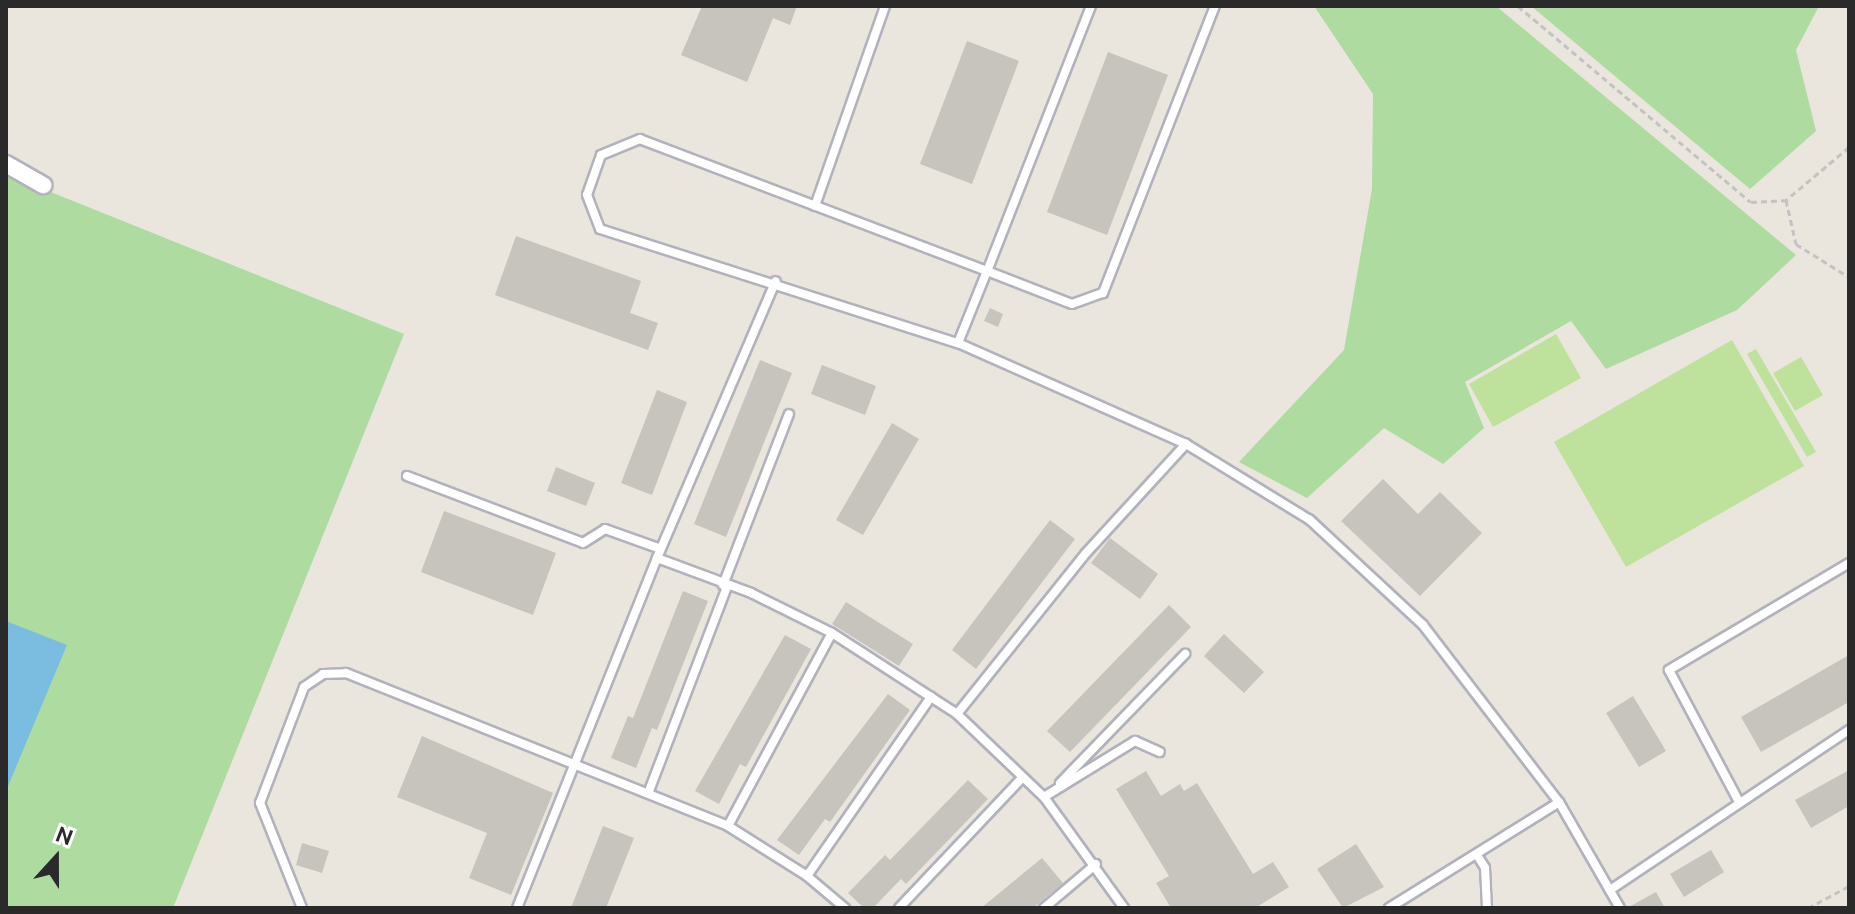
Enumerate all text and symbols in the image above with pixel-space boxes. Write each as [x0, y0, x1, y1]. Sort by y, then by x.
north arrow [16, 818, 96, 898]
text: N [53, 821, 77, 850]

